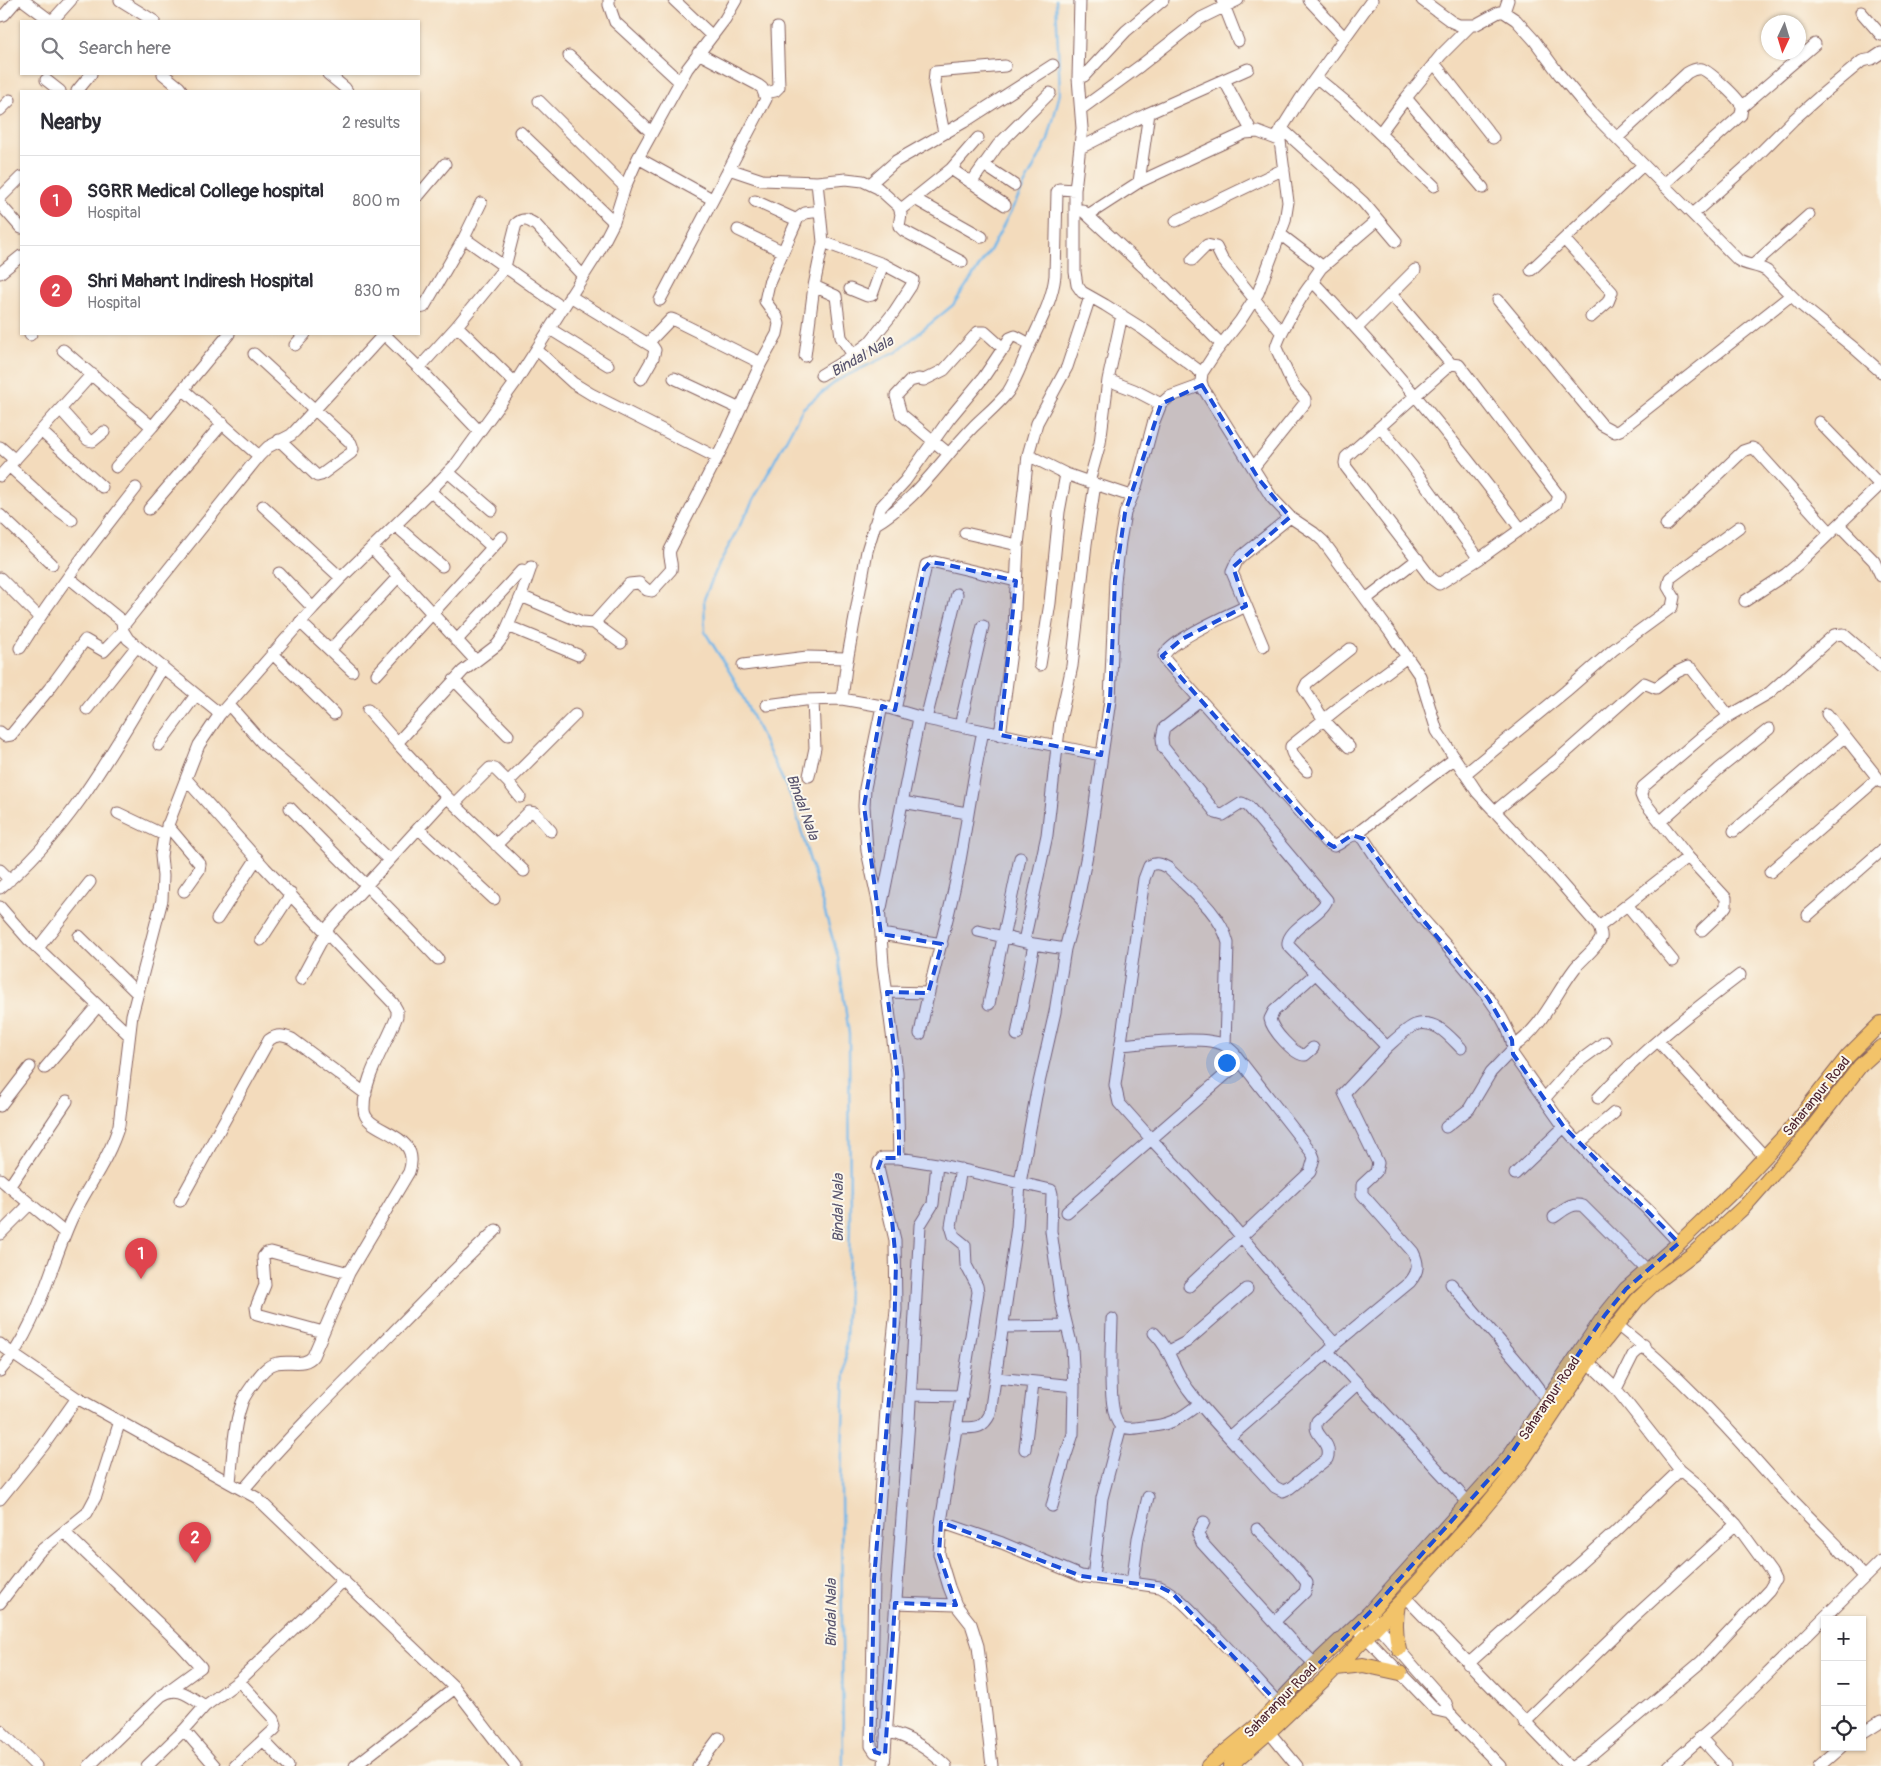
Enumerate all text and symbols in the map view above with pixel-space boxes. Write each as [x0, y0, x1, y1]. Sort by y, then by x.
north arrow [1761, 15, 1806, 60]
search box [20, 20, 420, 75]
icon: search [38, 34, 66, 62]
text: Search here [78, 36, 171, 60]
text: Nearby [40, 109, 101, 136]
text: 2 results [342, 113, 400, 133]
text: SGRR Medical College hospital [87, 179, 324, 203]
text: 1 [53, 191, 59, 211]
text: 800 m [352, 191, 400, 211]
text: Hospital [87, 203, 141, 223]
text: Shri Mahant Indiresh Hospital [87, 269, 314, 293]
text: 2 [52, 281, 60, 301]
text: 830 m [354, 281, 400, 301]
text: Hospital [87, 293, 141, 313]
water label: Bindal Nala [828, 331, 898, 381]
water label: Bindal Nala [782, 772, 823, 843]
your location [1214, 1050, 1240, 1076]
street label: Saharanpur Road [1779, 1053, 1854, 1140]
water label: Bindal Nala [829, 1173, 848, 1242]
pin: 1 [125, 1238, 157, 1279]
street label: Saharanpur Road [1515, 1353, 1584, 1443]
pin: 2 [179, 1522, 211, 1563]
water label: Bindal Nala [822, 1578, 841, 1647]
map controls [1821, 1616, 1866, 1751]
button: + [1821, 1616, 1866, 1661]
street label: Saharanpur Road [1240, 1659, 1320, 1741]
button: − [1821, 1661, 1866, 1706]
button: locate [1821, 1706, 1866, 1751]

